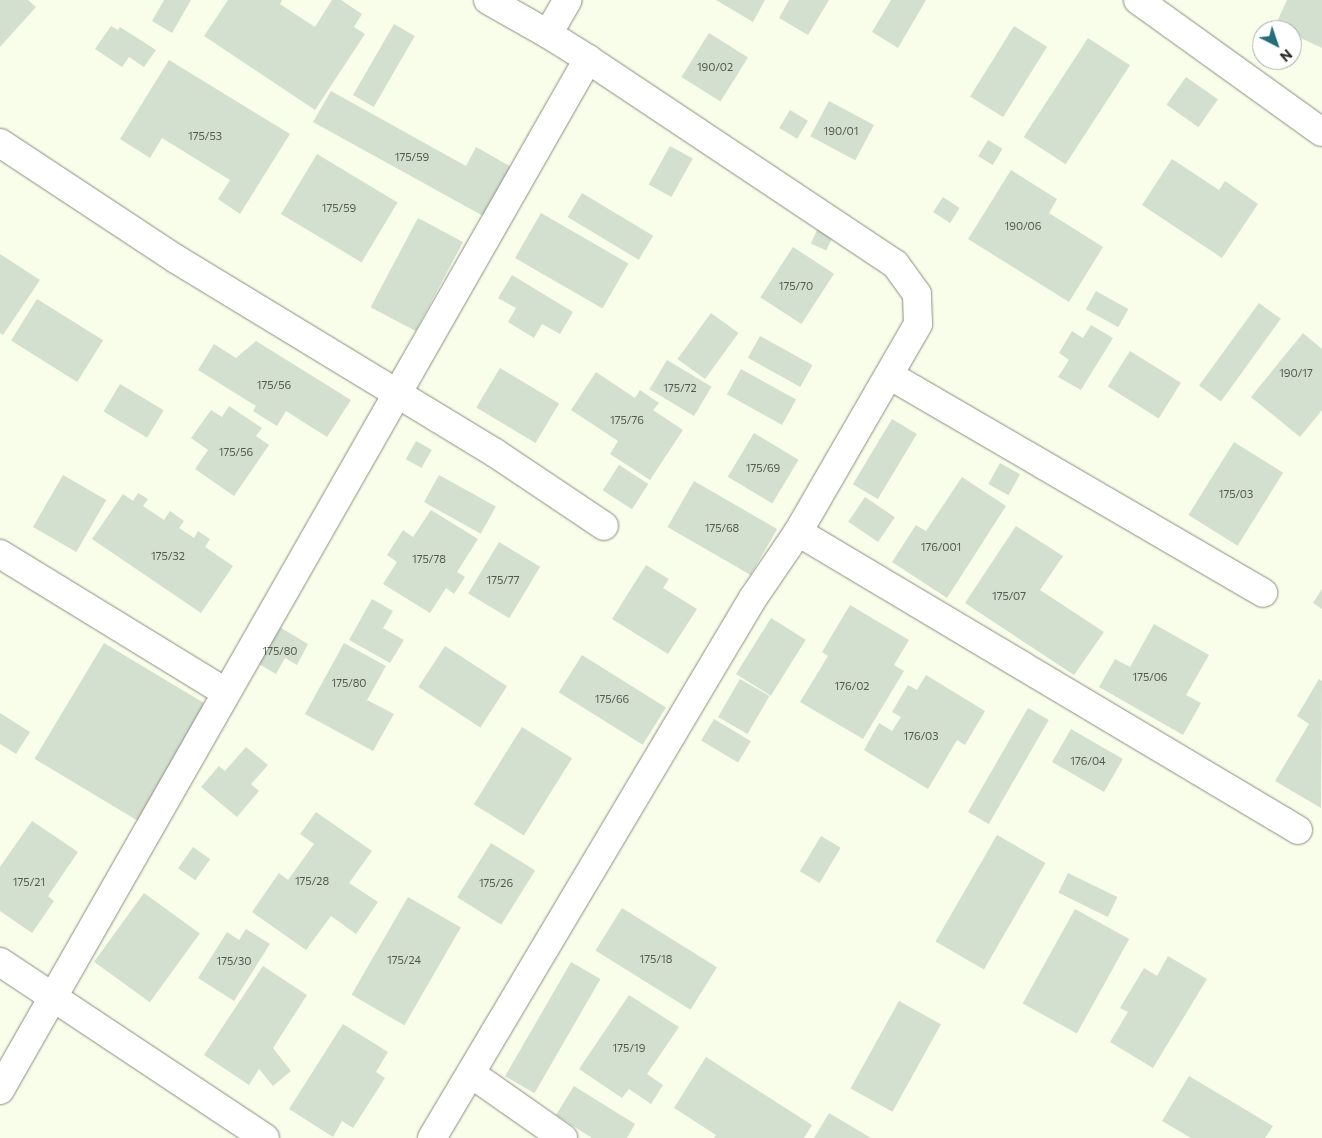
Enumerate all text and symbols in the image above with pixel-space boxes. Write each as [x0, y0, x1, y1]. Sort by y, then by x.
north arrow [1252, 20, 1302, 70]
text: N [1277, 46, 1296, 66]
house number: 190/02 [697, 60, 733, 74]
house number: 190/01 [824, 124, 858, 138]
house number: 175/53 [188, 129, 222, 143]
house number: 175/59 [395, 150, 429, 164]
house number: 175/59 [322, 201, 356, 215]
house number: 190/06 [1005, 219, 1041, 233]
house number: 175/70 [779, 279, 813, 293]
house number: 190/17 [1279, 366, 1313, 380]
house number: 175/56 [257, 378, 291, 392]
house number: 175/72 [663, 381, 697, 395]
house number: 175/76 [610, 413, 644, 427]
house number: 175/56 [219, 445, 253, 459]
house number: 175/69 [746, 461, 780, 475]
house number: 175/03 [1219, 487, 1253, 501]
house number: 175/68 [705, 521, 739, 535]
house number: 176/001 [921, 540, 961, 554]
house number: 175/32 [151, 549, 185, 563]
house number: 175/78 [412, 552, 446, 566]
house number: 175/77 [486, 573, 520, 587]
house number: 175/07 [992, 589, 1026, 603]
house number: 175/80 [262, 644, 298, 658]
house number: 175/06 [1132, 670, 1168, 684]
house number: 175/80 [331, 676, 367, 690]
house number: 176/02 [835, 679, 869, 693]
house number: 175/66 [595, 692, 629, 706]
house number: 176/03 [904, 729, 938, 743]
house number: 176/04 [1070, 754, 1106, 768]
house number: 175/28 [295, 874, 329, 888]
house number: 175/21 [13, 875, 45, 889]
house number: 175/26 [479, 876, 513, 890]
house number: 175/18 [640, 952, 672, 966]
house number: 175/24 [387, 953, 421, 967]
house number: 175/30 [217, 954, 251, 968]
house number: 175/19 [613, 1041, 645, 1055]

